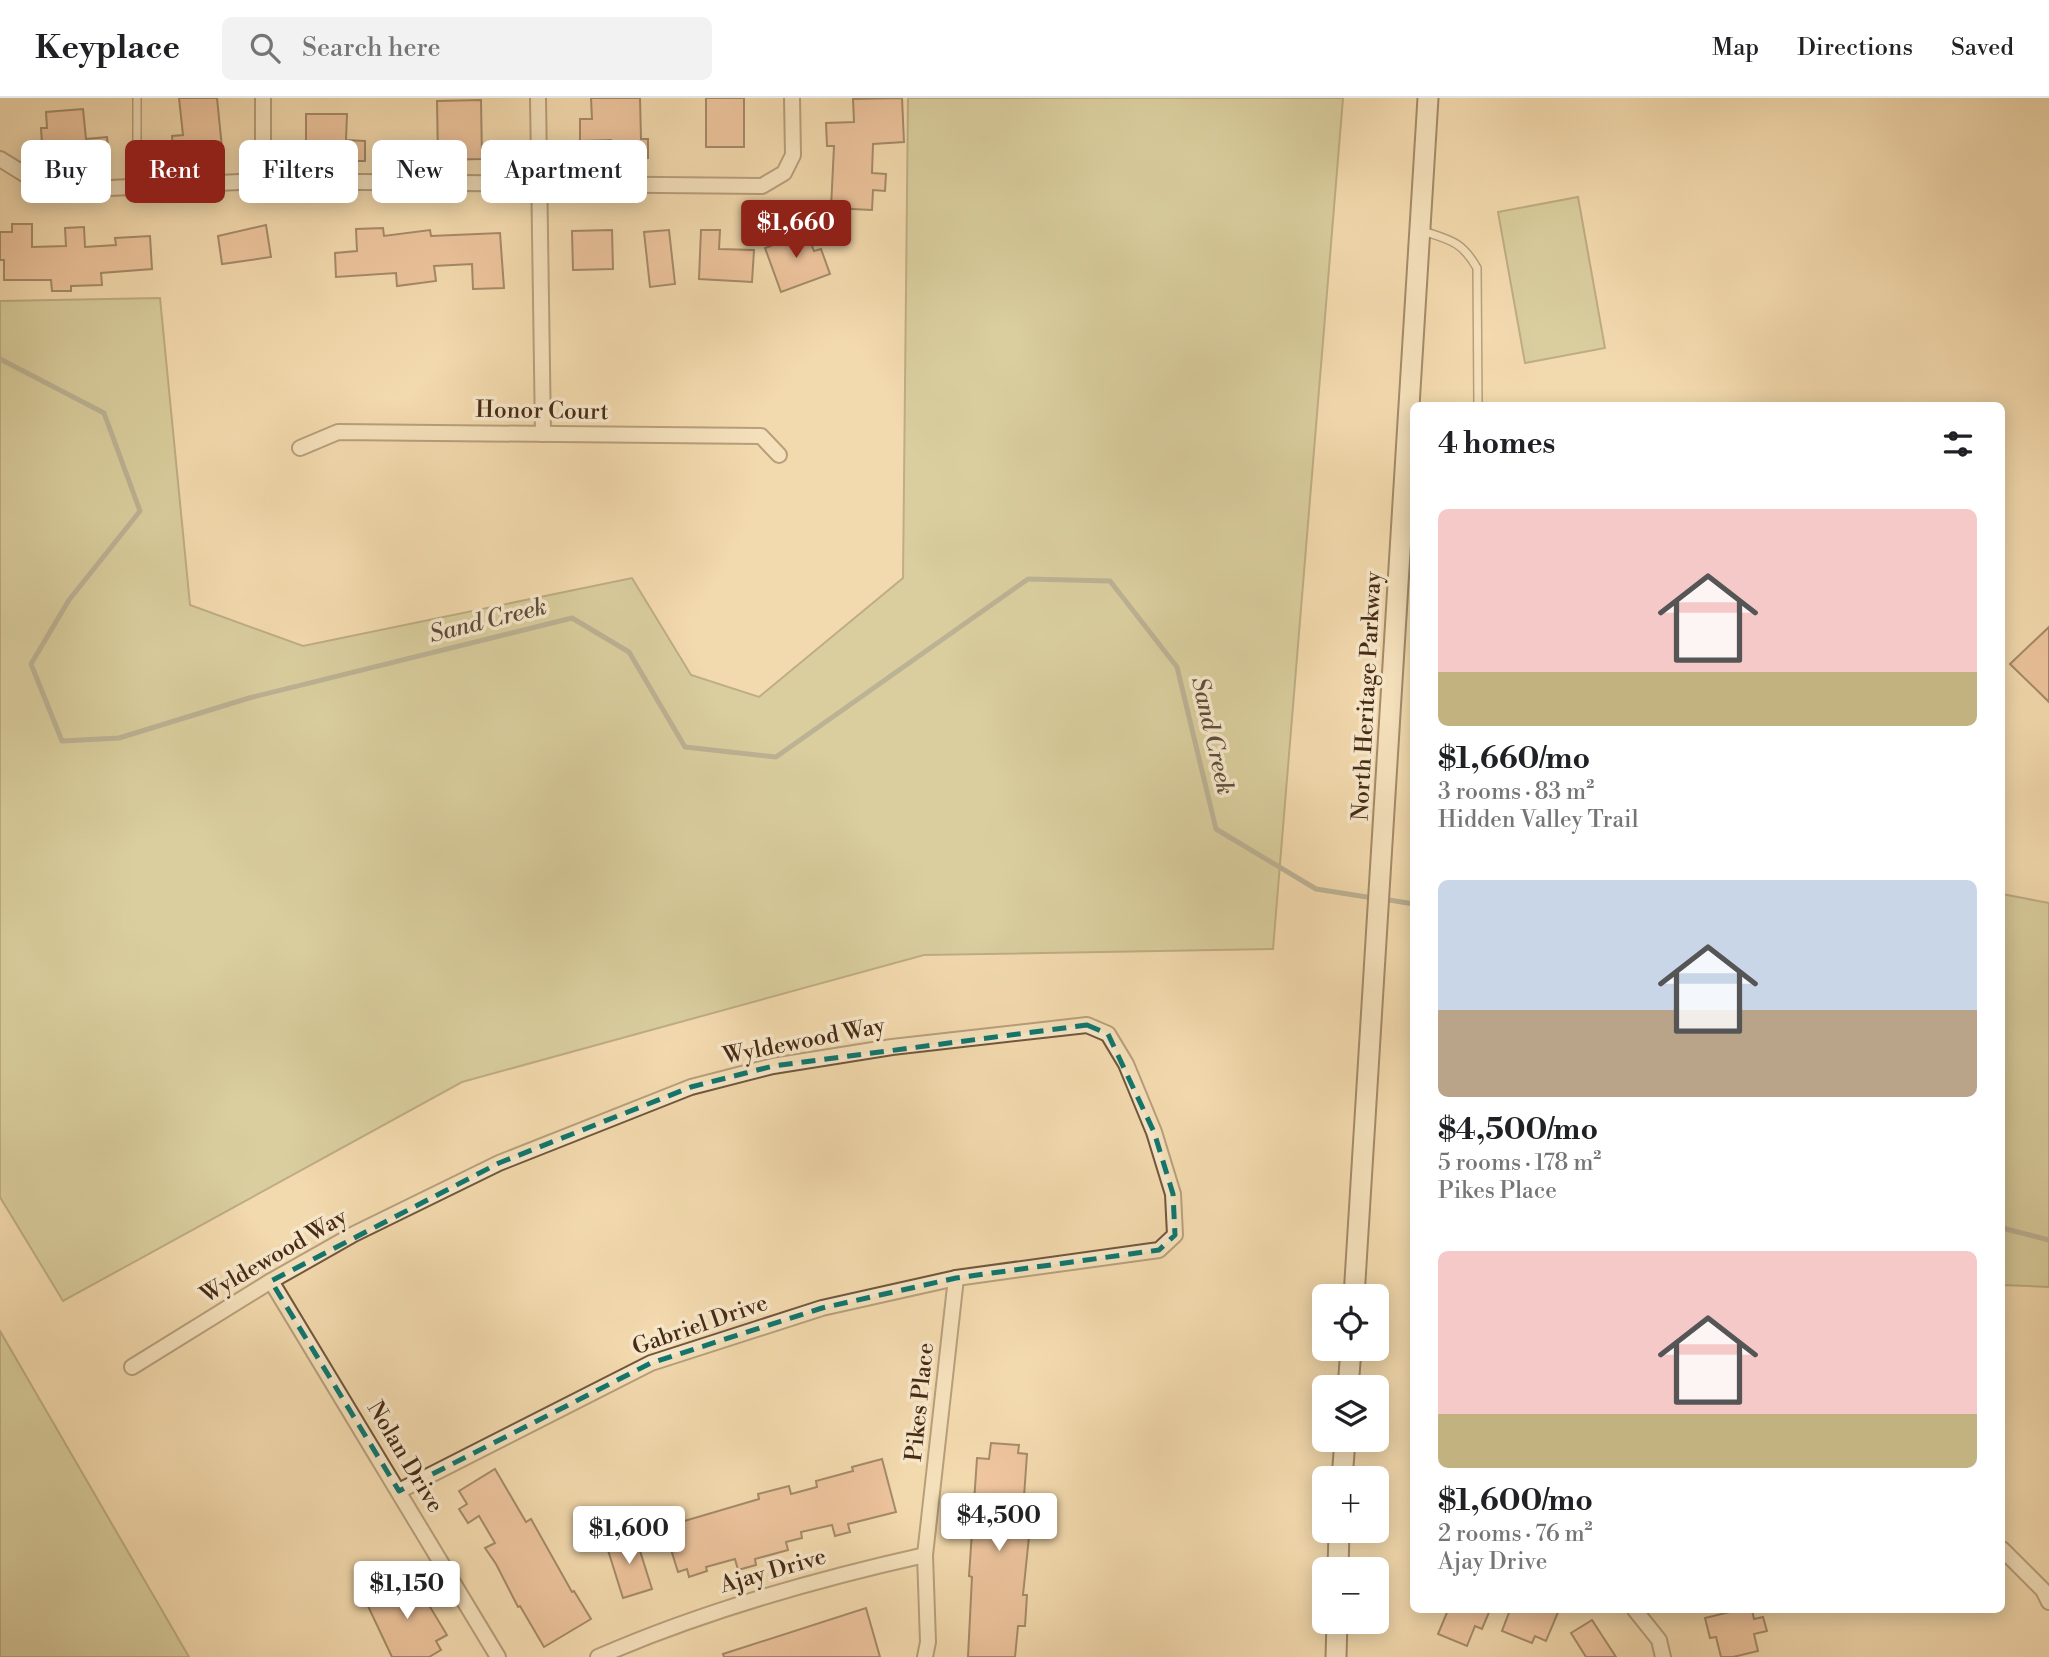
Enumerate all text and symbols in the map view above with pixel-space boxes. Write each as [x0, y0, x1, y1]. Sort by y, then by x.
search box [222, 17, 712, 80]
text: Keyplace [35, 28, 180, 69]
icon: search [246, 29, 284, 67]
text: Search here [302, 32, 441, 64]
text: Map [1712, 33, 1759, 63]
text: Directions [1797, 33, 1913, 63]
text: Saved [1951, 33, 2014, 63]
chip: Buy [21, 140, 111, 203]
chip: Rent [125, 140, 225, 203]
chip: Filters [239, 140, 358, 203]
chip: New [372, 140, 467, 203]
chip: Apartment [481, 140, 647, 203]
pin: $1,660 [739, 200, 853, 260]
text: $1,660 [757, 209, 835, 237]
street label: Honor Court [475, 396, 609, 426]
text: 4 homes [1438, 425, 1555, 463]
icon: filters [1939, 425, 1977, 463]
icon: home [1645, 555, 1771, 681]
street label: North Heritage Parkway [1346, 570, 1388, 821]
water label: Sand Creek [426, 592, 550, 650]
water label: Sand Creek [1184, 674, 1240, 798]
text: $1,660/mo [1438, 740, 1590, 778]
text: 3 rooms · 83 m² [1438, 778, 1594, 806]
text: Hidden Valley Trail [1438, 806, 1638, 834]
icon: home [1645, 926, 1771, 1052]
street label: Wyldewood Way [720, 1011, 888, 1071]
text: $4,500/mo [1438, 1111, 1598, 1149]
text: 5 rooms · 178 m² [1438, 1149, 1601, 1177]
text: Pikes Place [1438, 1177, 1557, 1205]
street label: Wyldewood Way [195, 1202, 353, 1310]
map controls [1312, 1284, 1389, 1634]
button: locate [1312, 1284, 1389, 1361]
street label: Gabriel Drive [629, 1289, 771, 1361]
icon: home [1645, 1297, 1771, 1423]
street label: Pikes Place [900, 1341, 940, 1463]
button: layers [1312, 1375, 1389, 1452]
street label: Nolan Drive [361, 1396, 449, 1518]
button: + [1312, 1466, 1389, 1543]
text: $1,600/mo [1438, 1482, 1593, 1520]
pin: $4,500 [942, 1494, 1056, 1553]
text: $4,500 [957, 1502, 1041, 1530]
pin: $1,600 [572, 1506, 686, 1566]
text: $1,600 [589, 1515, 669, 1543]
text: 2 rooms · 76 m² [1438, 1520, 1593, 1548]
street label: Ajay Drive [716, 1542, 829, 1600]
text: Ajay Drive [1438, 1548, 1547, 1576]
button: − [1312, 1557, 1389, 1634]
pin: $1,150 [350, 1562, 464, 1621]
text: $1,150 [370, 1570, 444, 1598]

